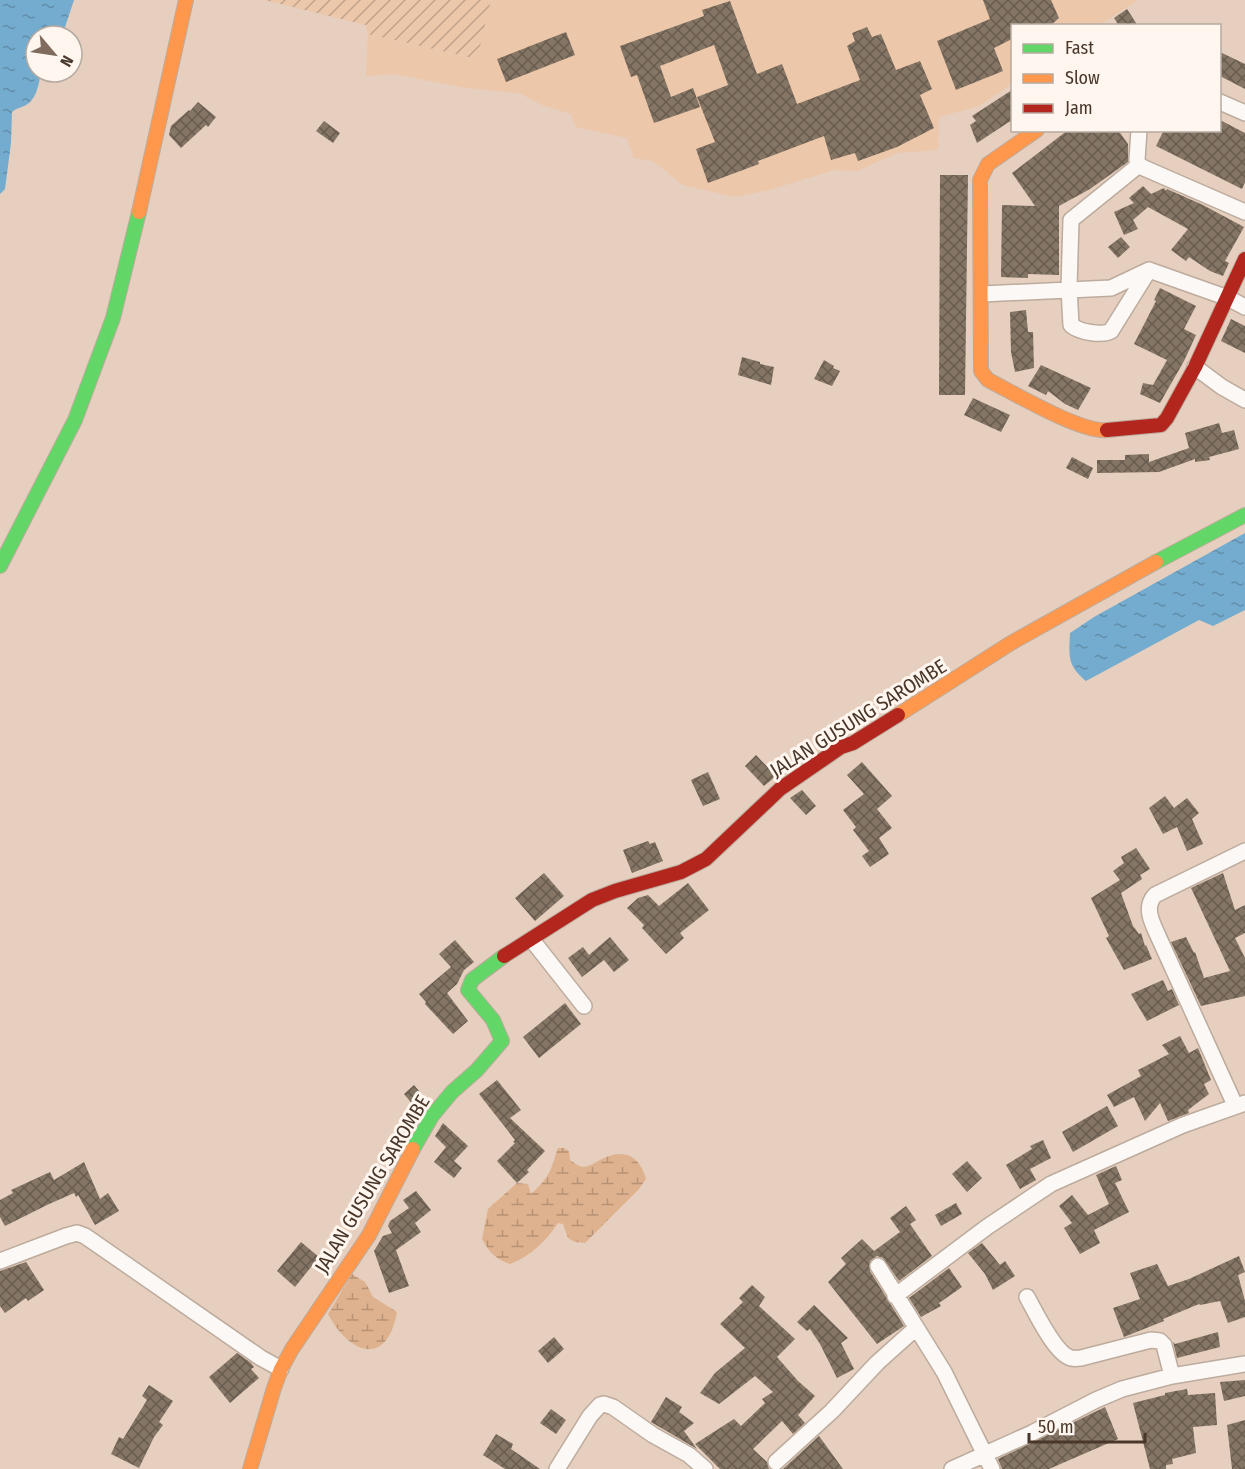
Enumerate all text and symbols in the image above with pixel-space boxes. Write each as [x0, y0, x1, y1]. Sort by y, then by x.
north arrow [24, 24, 84, 84]
legend [1011, 24, 1221, 132]
text: Fast [1065, 37, 1094, 59]
text: N [56, 52, 77, 70]
text: Slow [1065, 67, 1100, 89]
text: Jam [1065, 97, 1093, 119]
street label: JALAN GUSUNG SAROMBE [765, 654, 951, 782]
street label: JALAN GUSUNG SAROMBE [309, 1091, 435, 1277]
scale bar [1029, 1406, 1144, 1444]
text: 50 m [1038, 1416, 1074, 1438]

